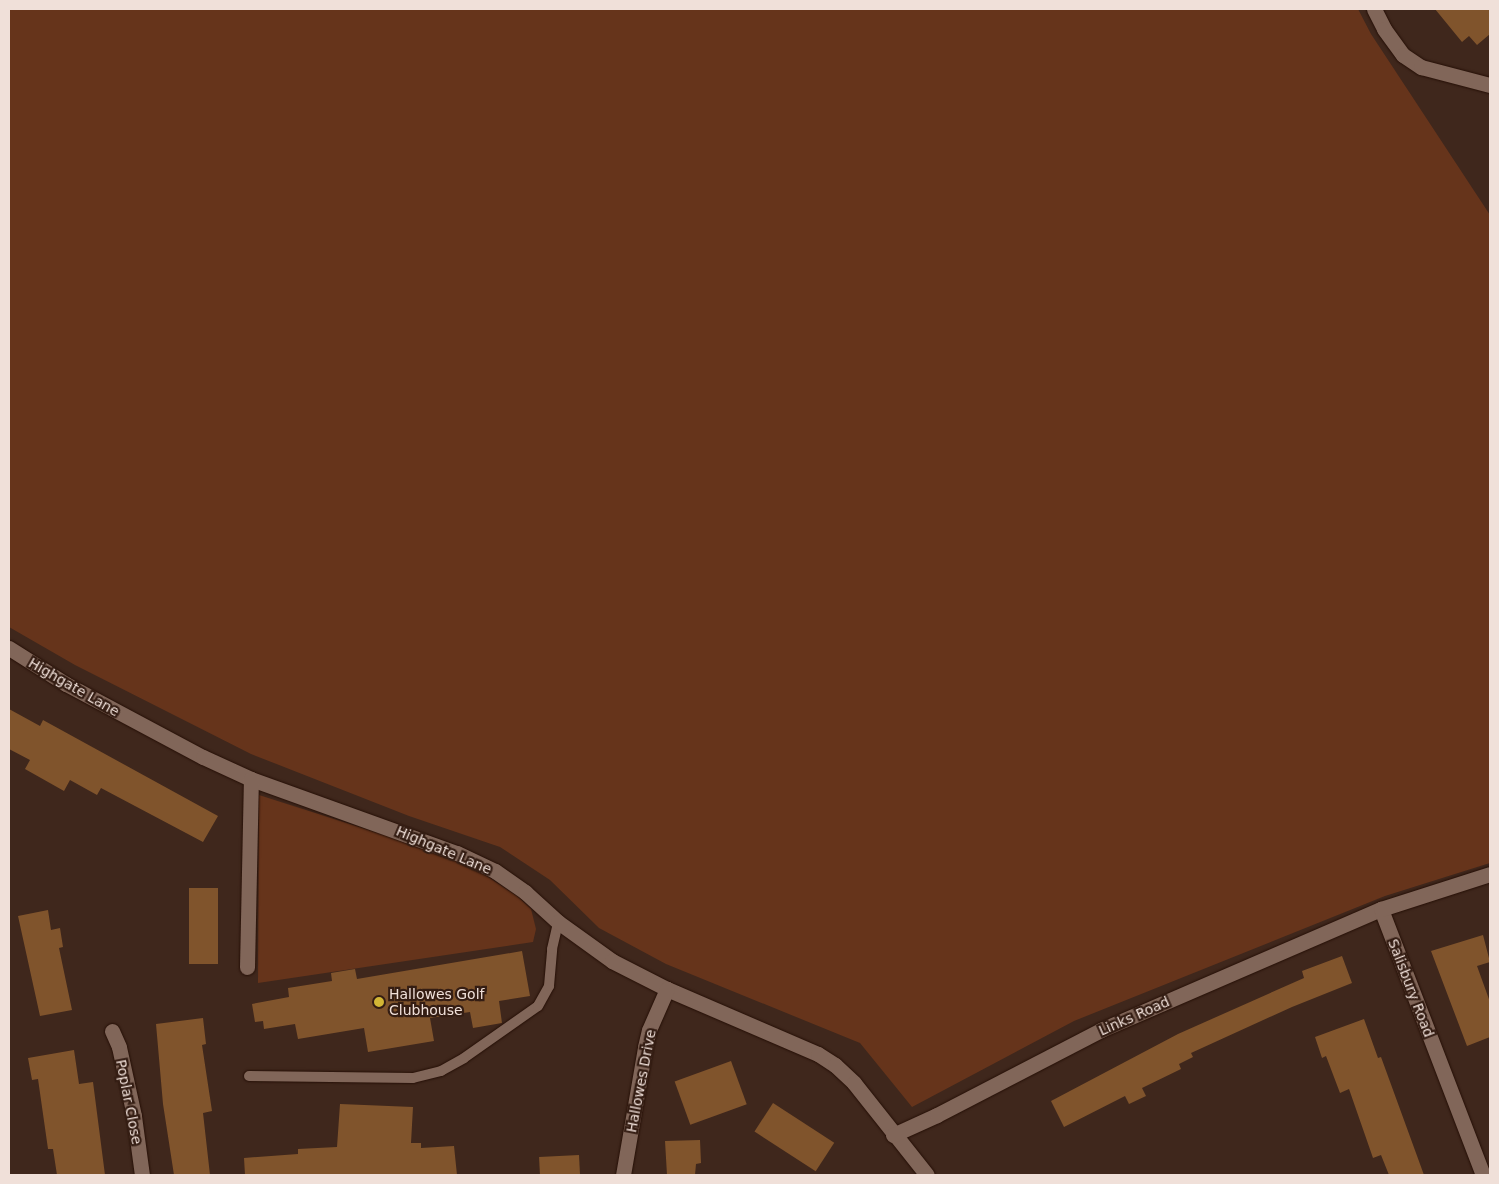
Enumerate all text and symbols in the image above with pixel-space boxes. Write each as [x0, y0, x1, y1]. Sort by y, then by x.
street label: Highgate Lane [26, 654, 122, 720]
street label: Highgate Lane [394, 822, 494, 878]
street label: Salisbury Road [1385, 936, 1437, 1040]
place label: Hallowes Golf Clubhouse [389, 986, 484, 1019]
street label: Links Road [1096, 993, 1172, 1039]
marker: Hallowes Golf Clubhouse [373, 996, 385, 1008]
street label: Hallowes Drive [623, 1028, 659, 1134]
street label: Poplar Close [113, 1058, 145, 1146]

